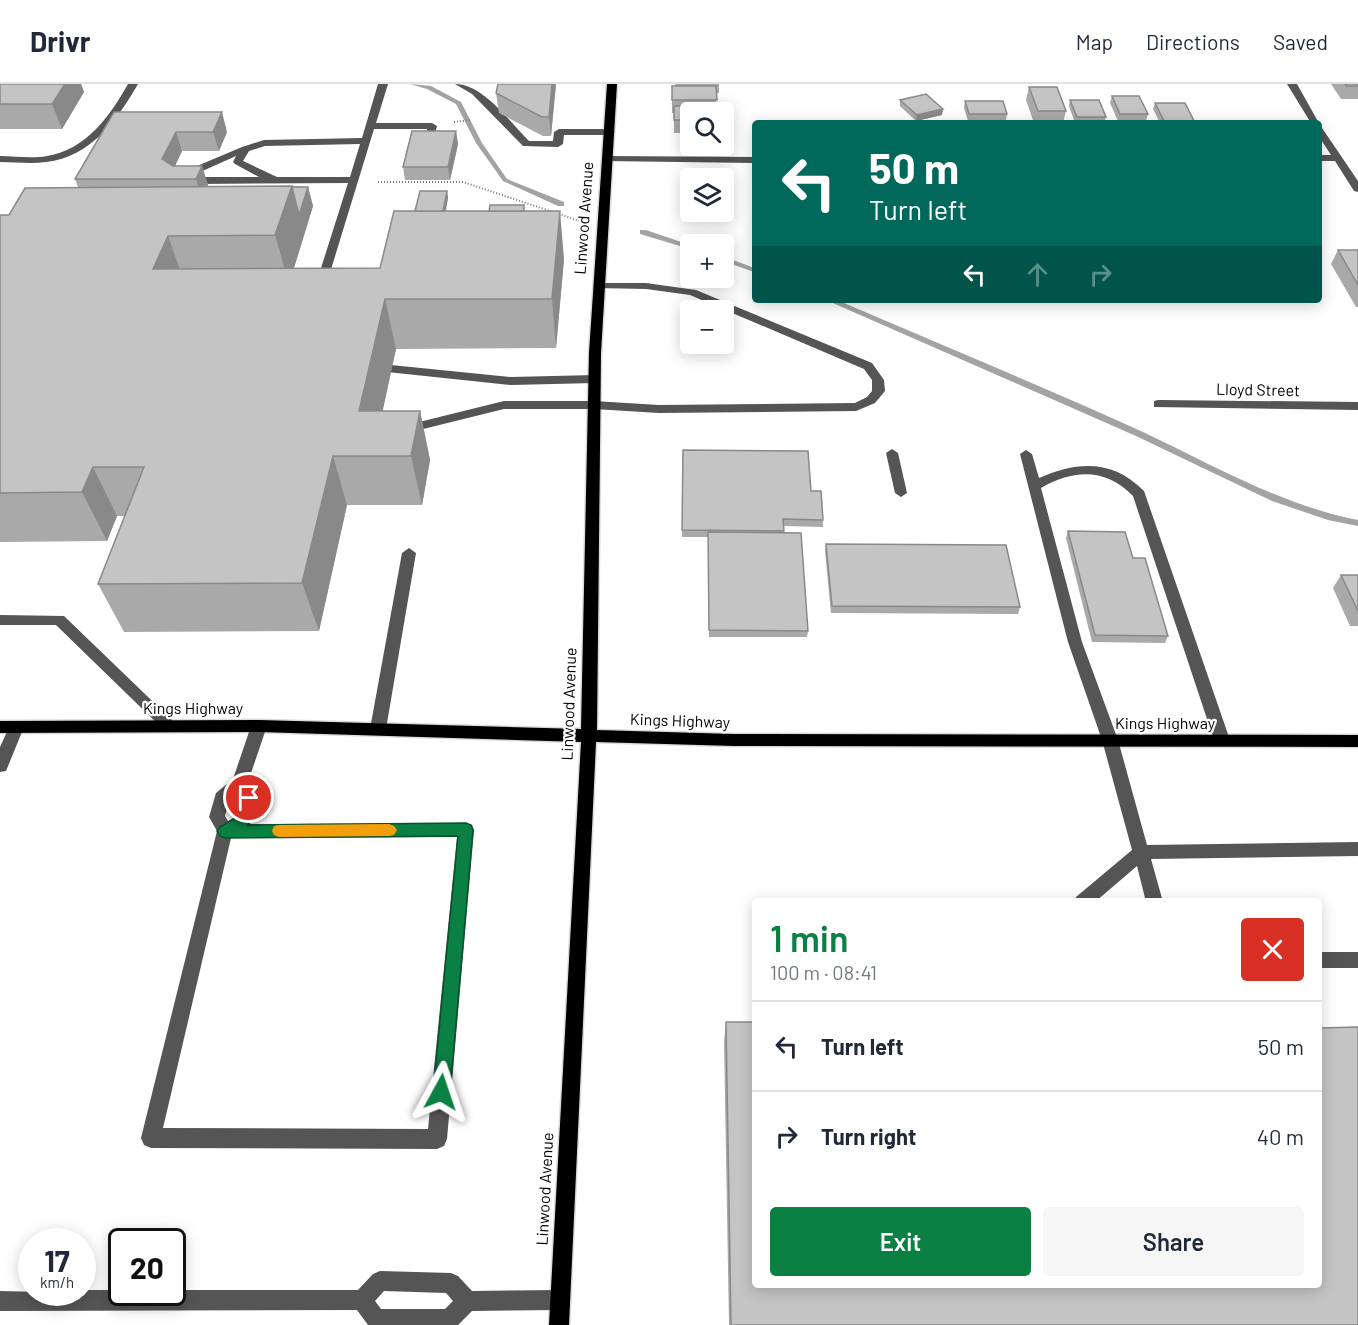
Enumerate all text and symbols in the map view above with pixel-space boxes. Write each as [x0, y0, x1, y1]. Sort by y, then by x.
text: Drivr [30, 24, 90, 58]
text: Map [1076, 29, 1113, 54]
text: Directions [1146, 29, 1240, 54]
text: Saved [1273, 29, 1328, 54]
map controls [680, 102, 734, 354]
button: search [680, 102, 734, 156]
text: 50 m [869, 142, 959, 192]
icon: left [770, 144, 848, 222]
street label: Linwood Avenue [570, 161, 596, 275]
button: layers [680, 168, 734, 222]
text: Turn left [869, 193, 967, 225]
button: + [680, 234, 734, 288]
icon: left [958, 258, 991, 291]
icon: ahead [1021, 258, 1054, 291]
icon: right [1084, 258, 1117, 291]
button: − [680, 300, 734, 354]
street label: Lloyd Street [1216, 379, 1300, 399]
street label: Linwood Avenue [557, 647, 579, 761]
street label: Kings Highway [143, 698, 244, 717]
street label: Kings Highway [630, 709, 731, 731]
street label: Kings Highway [1115, 713, 1216, 732]
pin [223, 772, 274, 823]
icon: arrive [232, 781, 265, 814]
text: 1 min [770, 916, 849, 959]
button: close [1241, 918, 1304, 981]
text: 100 m · 08:41 [770, 960, 877, 984]
icon: left [770, 1030, 803, 1063]
text: Turn left [821, 1033, 904, 1059]
text: 50 m [1258, 1033, 1304, 1059]
position arrow [409, 1060, 473, 1124]
icon: right [770, 1120, 803, 1153]
text: Turn right [821, 1123, 916, 1149]
text: 40 m [1257, 1123, 1304, 1149]
street label: Linwood Avenue [532, 1132, 556, 1246]
button: Exit [770, 1207, 1031, 1276]
button: Share [1043, 1207, 1304, 1276]
speed limit sign: 20 [108, 1228, 186, 1306]
text: 17 [44, 1242, 70, 1278]
text: km/h [40, 1273, 74, 1291]

